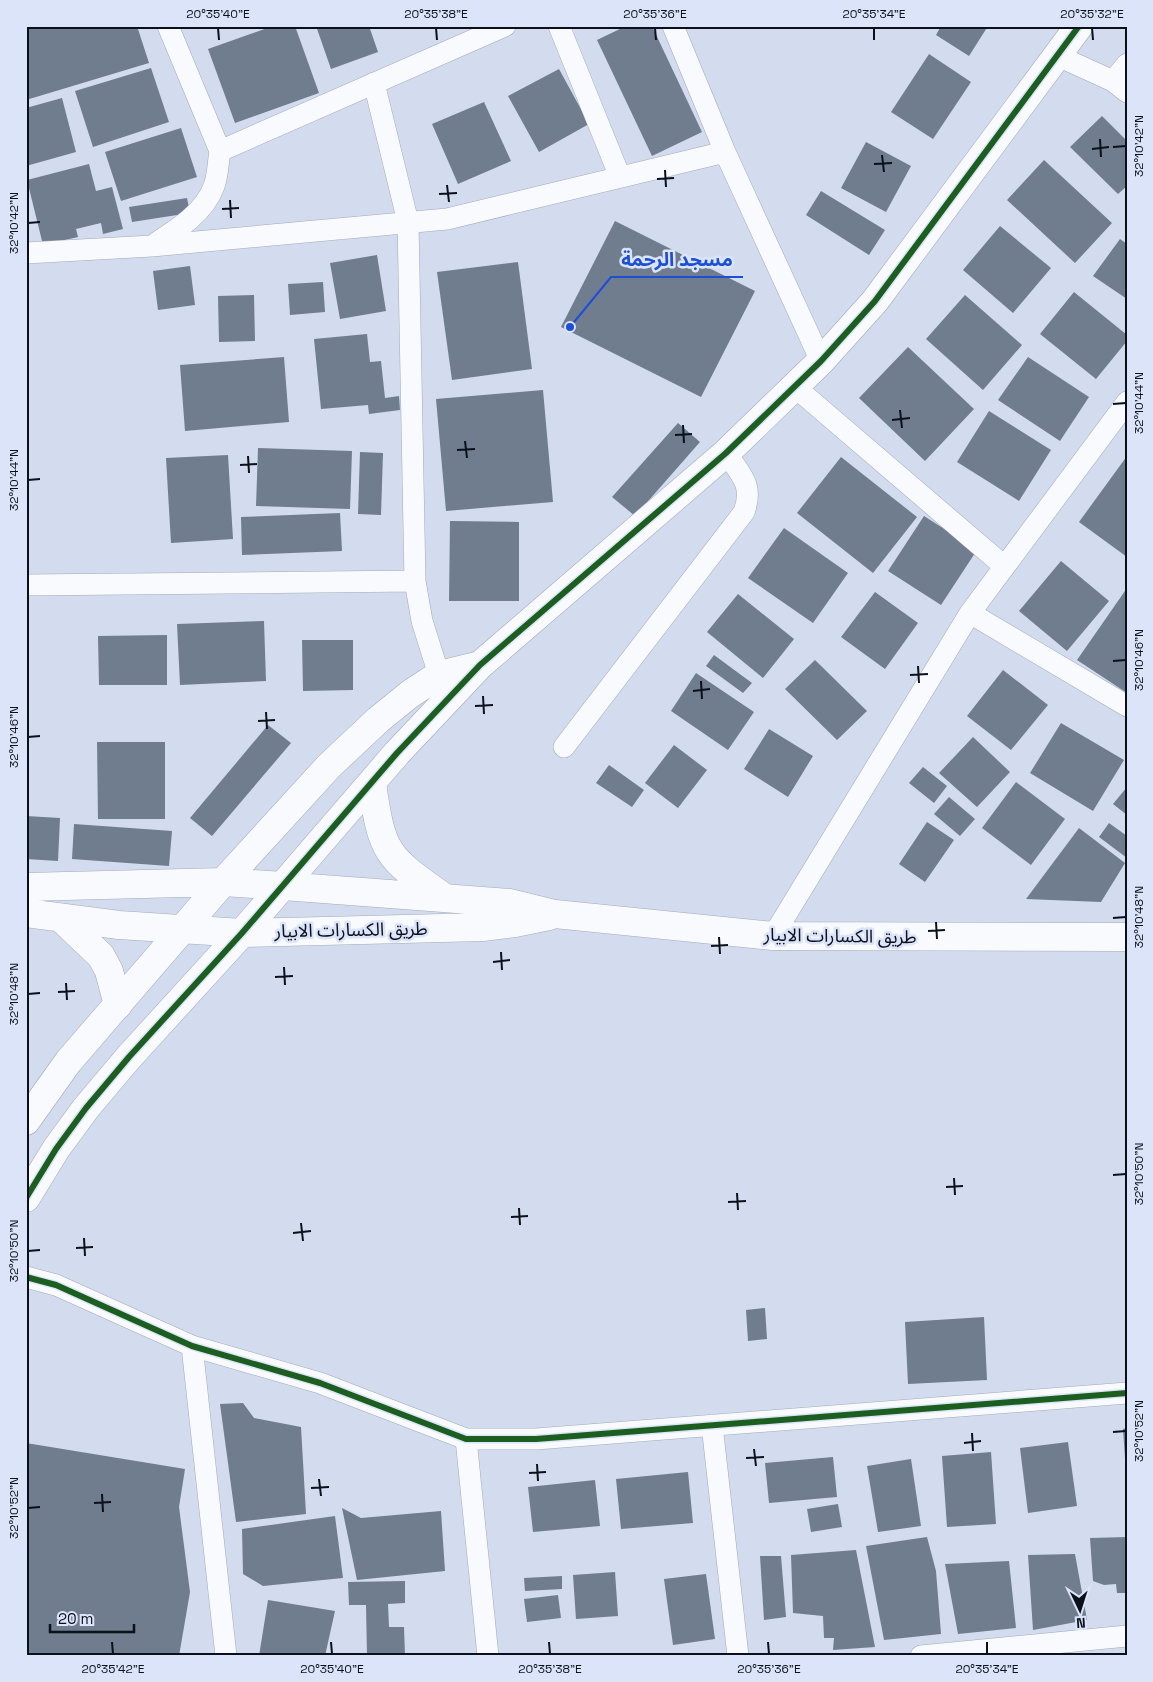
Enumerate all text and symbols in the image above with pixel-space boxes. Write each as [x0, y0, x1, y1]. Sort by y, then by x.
text: 20°35'40"E [186, 6, 250, 22]
text: 20°35'38"E [404, 6, 468, 22]
text: 20°35'36"E [623, 6, 687, 22]
text: 20°35'34"E [842, 6, 906, 22]
text: 20°35'32"E [1060, 6, 1124, 22]
text: 32°10'42"N [1131, 115, 1147, 177]
text: 32°10'42"N [6, 192, 22, 254]
callout: مسجد الرحمة [611, 243, 743, 277]
text: مسجد الرحمة [621, 247, 733, 272]
text: 32°10'44"N [1131, 372, 1147, 434]
text: 32°10'44"N [6, 449, 22, 511]
text: 32°10'46"N [1131, 629, 1147, 691]
text: 32°10'46"N [6, 706, 22, 768]
text: 32°10'48"N [1131, 886, 1147, 948]
street label: طريق الكسارات الابيار [273, 917, 428, 942]
street label: طريق الكسارات الابيار [762, 923, 917, 948]
text: 32°10'48"N [6, 963, 22, 1025]
text: 32°10'50"N [1131, 1143, 1147, 1205]
text: 32°10'50"N [6, 1220, 22, 1282]
text: 32°10'52"N [1131, 1400, 1147, 1462]
text: 32°10'52"N [6, 1477, 22, 1539]
north arrow [1056, 1584, 1106, 1634]
scale bar [50, 1602, 134, 1634]
text: 20 m [58, 1609, 93, 1628]
text: N [1076, 1614, 1086, 1632]
text: 20°35'42"E [81, 1661, 145, 1677]
text: 20°35'40"E [300, 1661, 364, 1677]
text: 20°35'38"E [518, 1661, 582, 1677]
text: 20°35'36"E [737, 1661, 801, 1677]
text: 20°35'34"E [955, 1661, 1019, 1677]

